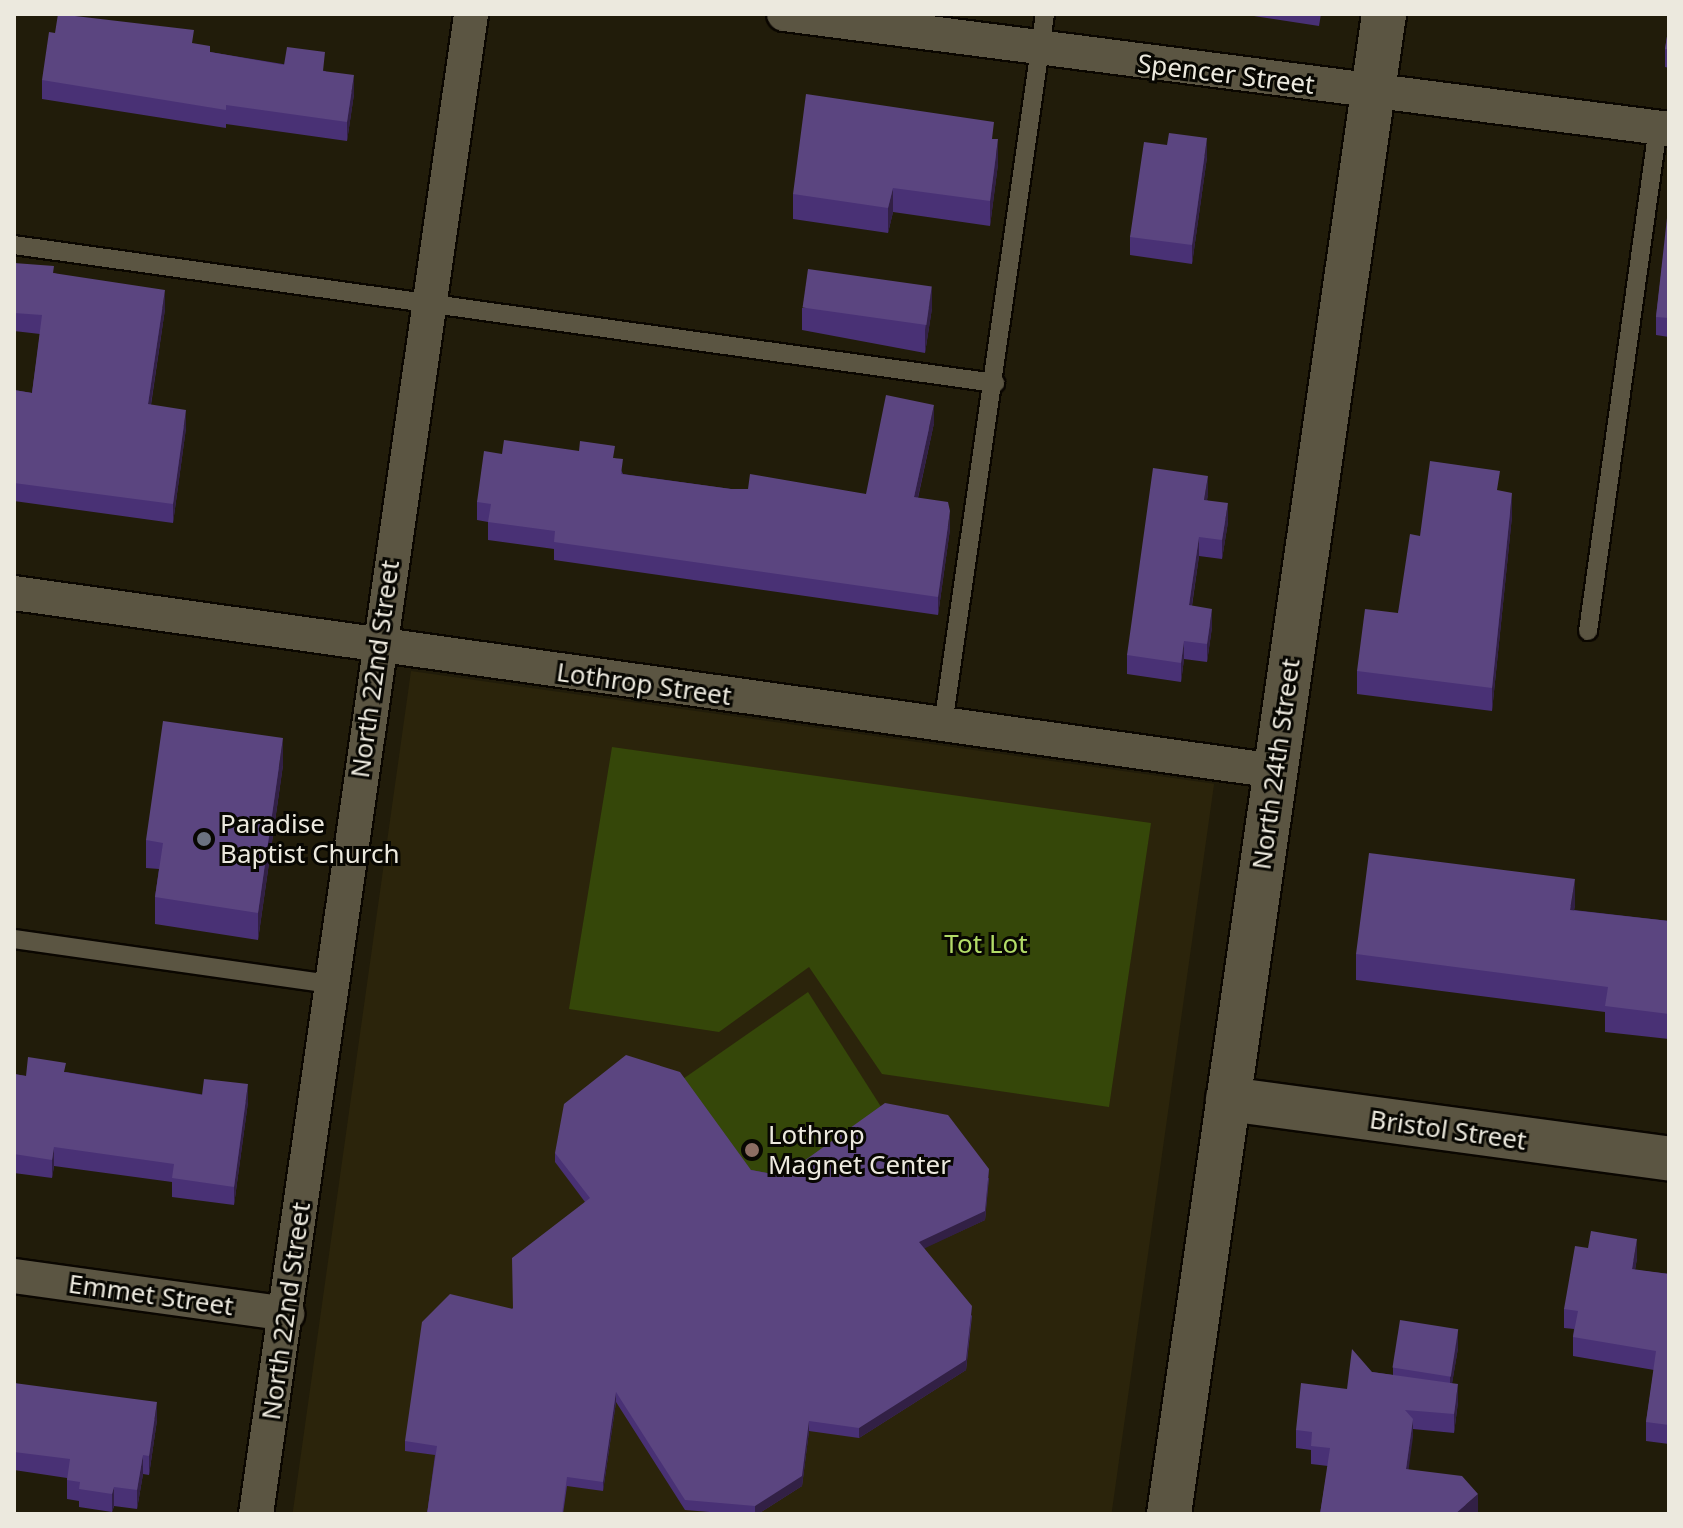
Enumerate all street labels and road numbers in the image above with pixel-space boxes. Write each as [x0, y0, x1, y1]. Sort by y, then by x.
street label: Spencer Street [1136, 48, 1316, 100]
street label: North 22nd Street [344, 558, 406, 780]
street label: Lothrop Street [555, 656, 733, 712]
street label: North 24th Street [1246, 656, 1306, 872]
street label: Bristol Street [1368, 1104, 1528, 1156]
street label: North 22nd Street [255, 1200, 317, 1422]
street label: Emmet Street [66, 1268, 236, 1322]

